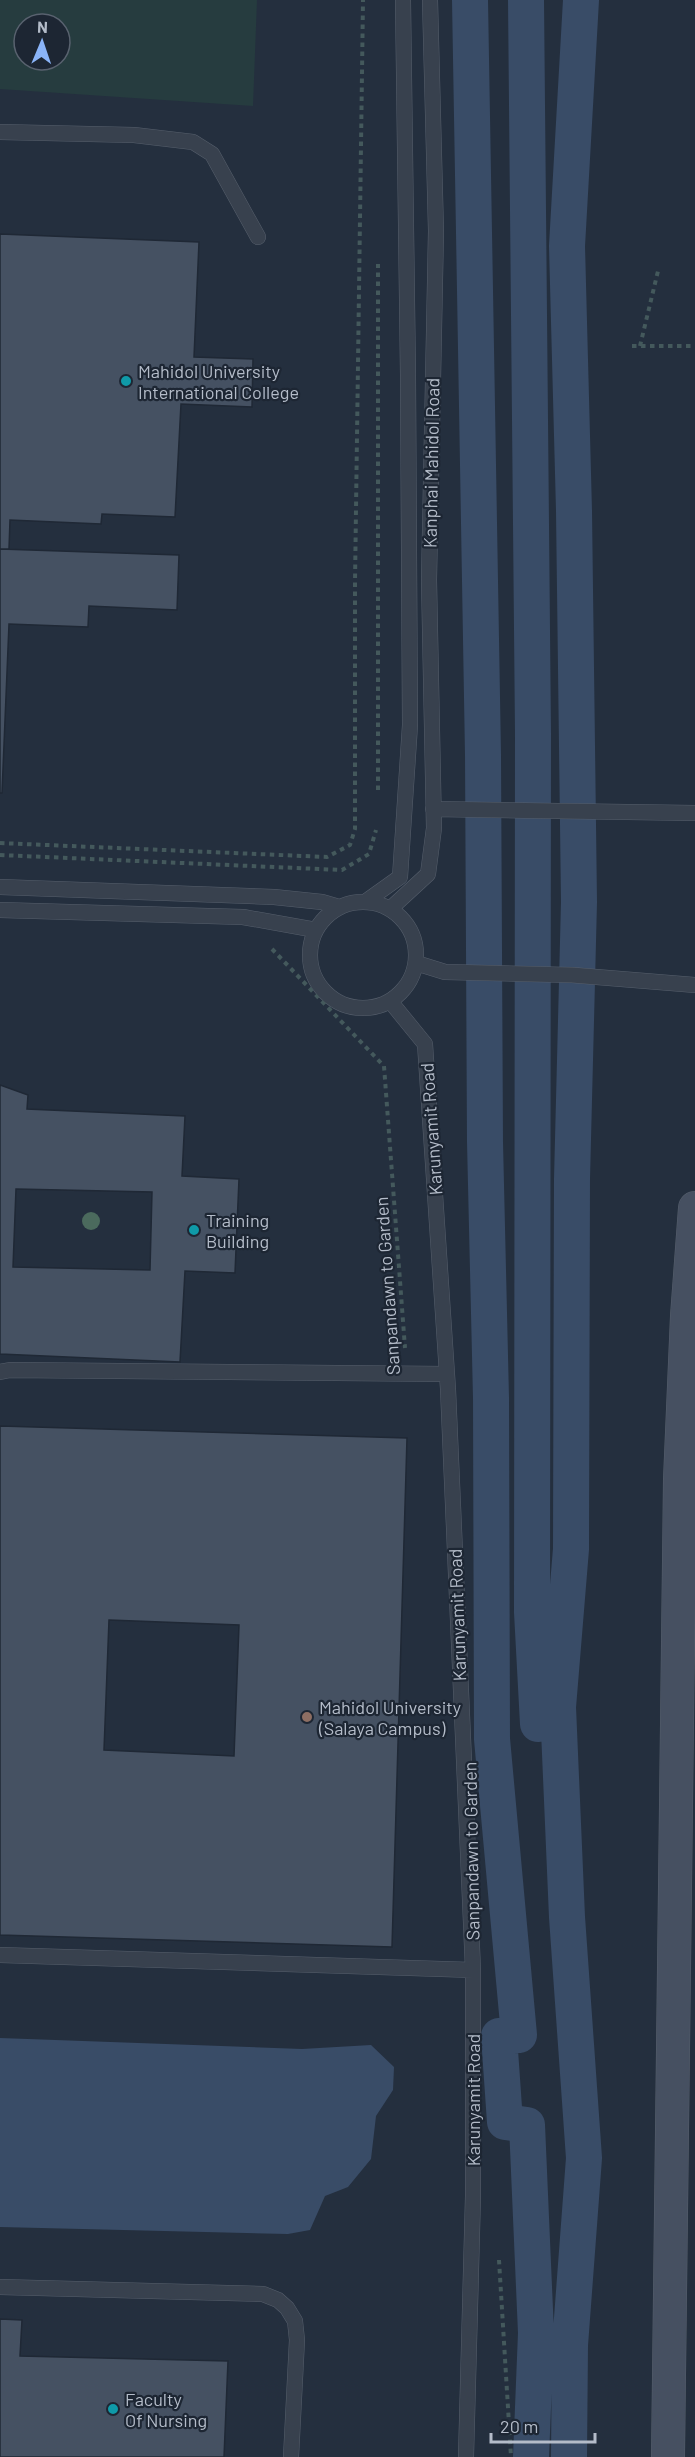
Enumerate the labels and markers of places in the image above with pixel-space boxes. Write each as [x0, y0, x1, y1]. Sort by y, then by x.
place label: Mahidol University International College [138, 360, 299, 403]
marker: Mahidol University International College [119, 374, 133, 388]
place label: Training Building [206, 1209, 269, 1252]
marker: Training Building [187, 1223, 201, 1237]
place label: Mahidol University (Salaya Campus) [318, 1696, 461, 1739]
marker: Mahidol University (Salaya Campus) [300, 1710, 314, 1724]
place label: Faculty Of Nursing [125, 2388, 207, 2431]
marker: Faculty Of Nursing [106, 2402, 120, 2416]

